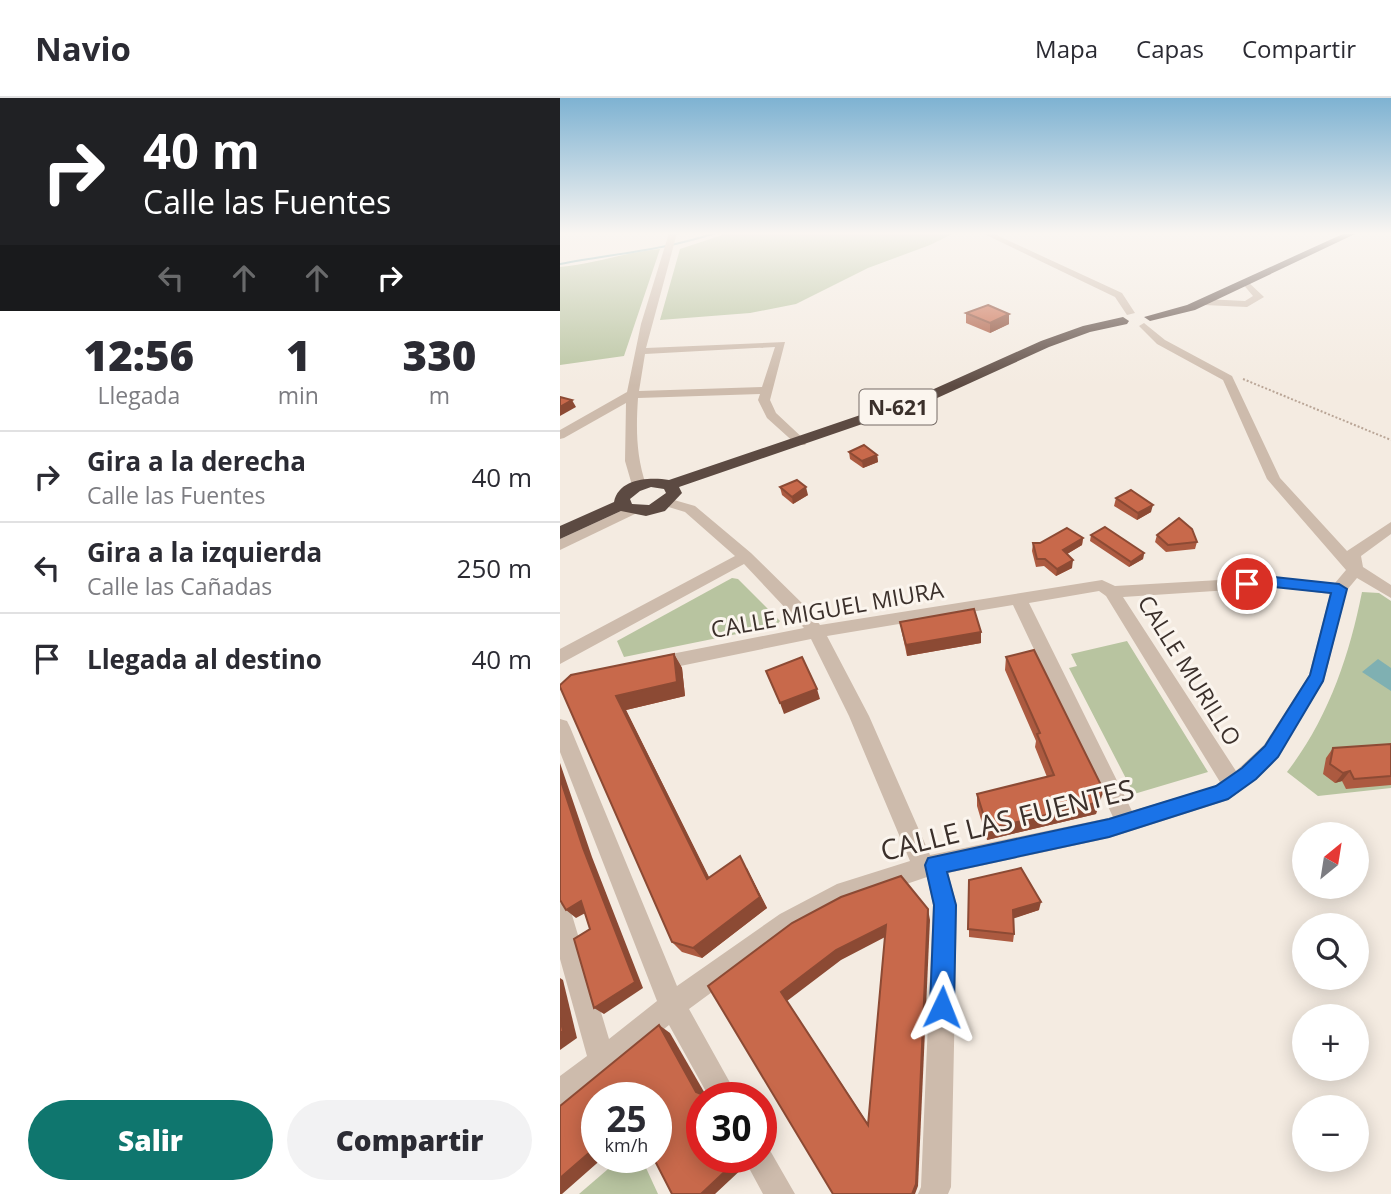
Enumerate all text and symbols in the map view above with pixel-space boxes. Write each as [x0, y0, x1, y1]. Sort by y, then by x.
text: Navio [35, 26, 131, 71]
text: Mapa [1035, 32, 1098, 65]
text: Capas [1136, 32, 1204, 65]
text: Compartir [1242, 32, 1356, 65]
text: 40 m [143, 117, 260, 183]
icon: right [28, 126, 119, 217]
text: Calle las Fuentes [143, 180, 391, 223]
icon: left [152, 259, 190, 297]
icon: ahead [225, 259, 263, 297]
icon: ahead [298, 259, 336, 297]
icon: right [371, 259, 409, 297]
text: 12:56 [84, 326, 194, 383]
text: 1 [286, 326, 311, 383]
text: 330 [403, 326, 476, 383]
text: Llegada [97, 379, 180, 411]
text: min [278, 379, 319, 411]
text: m [429, 379, 450, 411]
road number: N-621 [860, 390, 936, 424]
text: Gira a la derecha [87, 443, 306, 479]
icon: right [28, 458, 66, 496]
text: 40 m [471, 459, 532, 495]
text: Calle las Fuentes [87, 479, 265, 511]
text: Gira a la izquierda [87, 534, 322, 570]
icon: left [28, 549, 66, 587]
text: 250 m [457, 550, 532, 586]
pin [1217, 554, 1277, 614]
icon: arrive [1228, 565, 1266, 603]
text: Calle las Cañadas [87, 570, 272, 602]
street label: CALLE MIGUEL MIURA [708, 573, 946, 645]
street label: CALLE MURILLO [1131, 589, 1249, 751]
icon: arrive [28, 640, 66, 678]
text: Llegada al destino [87, 641, 322, 677]
text: 40 m [471, 641, 532, 677]
street label: CALLE LAS FUENTES [876, 769, 1138, 869]
north arrow [1292, 822, 1368, 900]
map controls [1292, 822, 1369, 1172]
button: search [1292, 913, 1369, 990]
position arrow [905, 970, 979, 1044]
button: + [1292, 1004, 1369, 1081]
speed limit sign: 30 [686, 1082, 777, 1173]
text: 25 [606, 1095, 647, 1142]
button: − [1292, 1095, 1369, 1172]
button: Salir [28, 1100, 273, 1180]
button: Compartir [287, 1100, 532, 1180]
text: km/h [605, 1133, 648, 1157]

